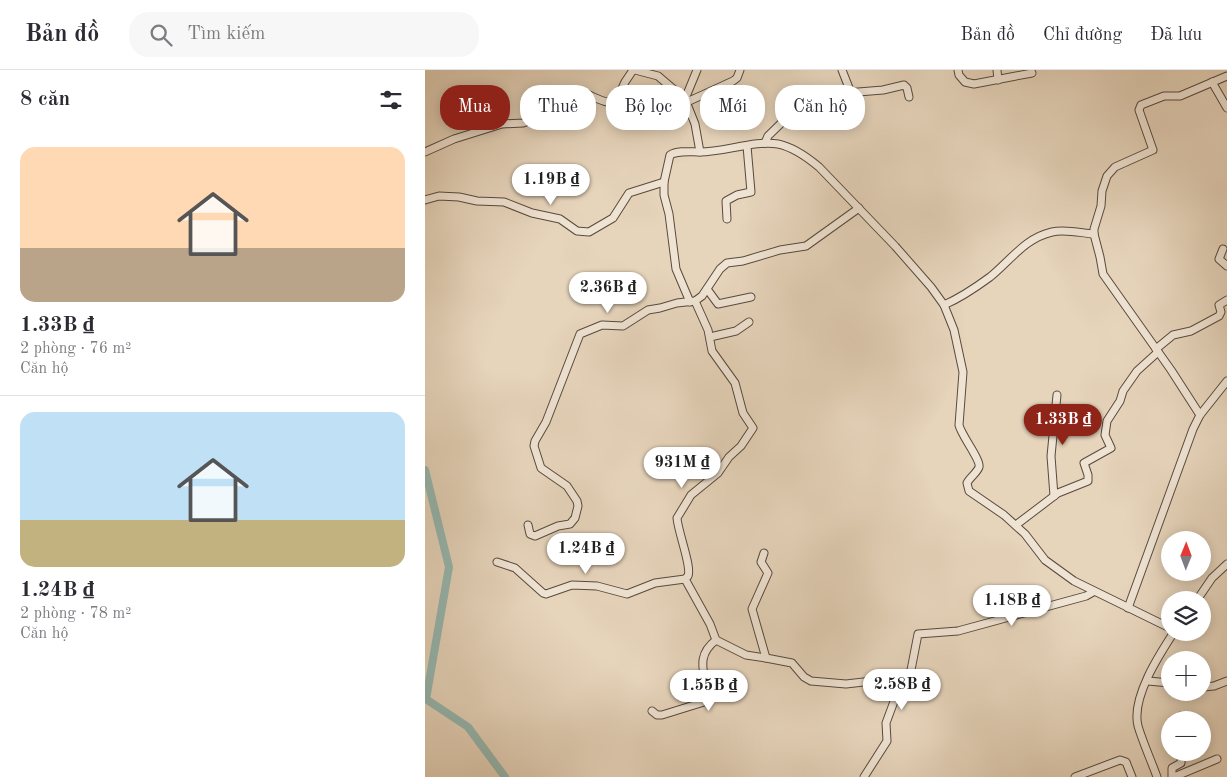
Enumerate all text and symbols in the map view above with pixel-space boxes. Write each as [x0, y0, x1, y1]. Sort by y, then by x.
search box [129, 12, 479, 57]
icon: search [147, 21, 175, 49]
text: Bản đồ [25, 23, 99, 47]
text: Tìm kiếm [187, 25, 265, 44]
text: Bản đồ [961, 26, 1015, 44]
text: Chỉ đường [1043, 26, 1122, 44]
text: Đã lưu [1150, 26, 1202, 44]
chip: Mua [440, 85, 510, 130]
chip: Thuê [520, 85, 596, 130]
chip: Bộ lọc [606, 85, 690, 130]
chip: Mới [700, 85, 765, 130]
chip: Căn hộ [775, 85, 865, 130]
icon: filters [377, 86, 405, 114]
text: 8 căn [20, 89, 70, 110]
pin: 1.19B ₫ [505, 164, 597, 206]
text: 1.19B ₫ [523, 172, 579, 188]
icon: home [168, 179, 258, 269]
pin: 2.36B ₫ [562, 272, 654, 314]
text: 2.36B ₫ [580, 280, 636, 296]
text: 1.33B ₫ [20, 315, 94, 336]
text: 2 phòng · 76 m² [20, 341, 131, 357]
text: Căn hộ [20, 361, 68, 377]
pin: 1.33B ₫ [1017, 404, 1109, 446]
text: 1.33B ₫ [1035, 412, 1091, 428]
icon: home [168, 445, 258, 535]
pin: 931M ₫ [641, 446, 723, 489]
text: 931M ₫ [655, 455, 709, 471]
north arrow [1161, 531, 1211, 581]
map controls [1161, 531, 1211, 761]
pin: 1.24B ₫ [540, 532, 632, 575]
text: 1.24B ₫ [558, 541, 614, 557]
text: 1.24B ₫ [20, 580, 94, 601]
pin: 1.18B ₫ [966, 584, 1058, 627]
button: layers [1161, 591, 1211, 641]
text: 1.18B ₫ [984, 593, 1040, 609]
text: 2 phòng · 78 m² [20, 606, 131, 622]
text: Căn hộ [20, 626, 68, 642]
button: + [1161, 651, 1211, 701]
pin: 2.58B ₫ [856, 668, 948, 711]
pin: 1.55B ₫ [663, 670, 755, 712]
text: 2.58B ₫ [874, 677, 930, 693]
text: 1.55B ₫ [681, 678, 737, 694]
button: − [1161, 711, 1211, 761]

